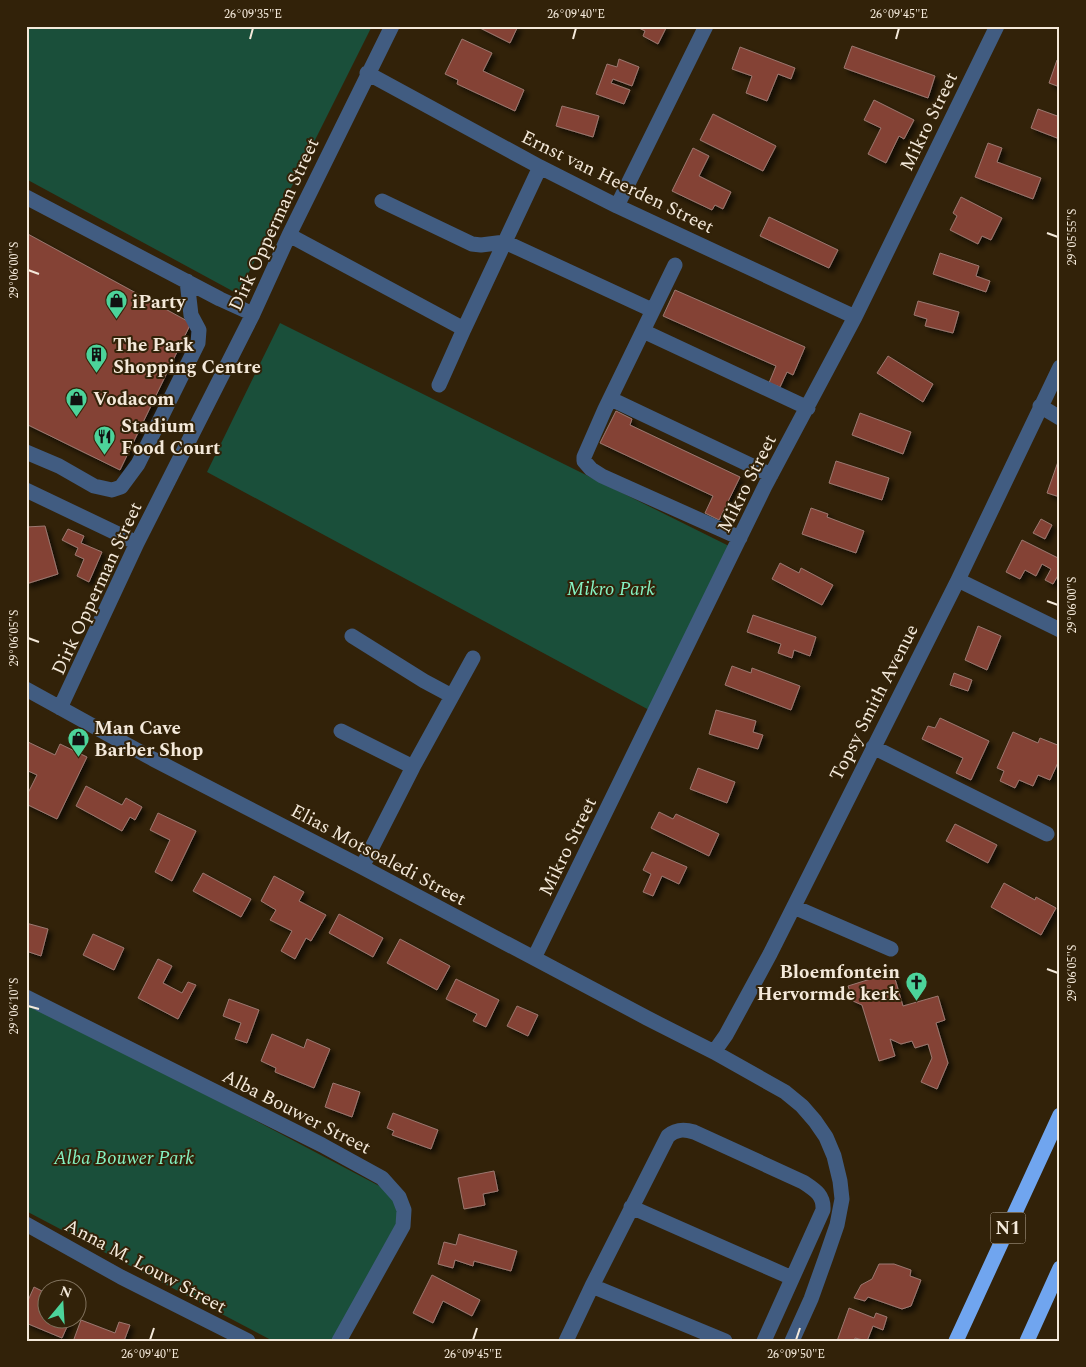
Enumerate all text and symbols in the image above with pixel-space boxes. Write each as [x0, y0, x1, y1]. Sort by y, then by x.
text: 26°09'35"E [224, 5, 282, 24]
text: 26°09'40"E [547, 5, 605, 24]
text: 26°09'45"E [870, 5, 928, 24]
street label: Mikro Street [893, 67, 966, 176]
street label: Ernst van Heerden Street [516, 123, 719, 242]
street label: Dirk Opperman Street [221, 133, 327, 316]
text: 29°05'55"S [1063, 209, 1082, 265]
text: 29°06'00"S [5, 242, 24, 298]
place label: iParty [132, 288, 186, 317]
shop icon: iParty [104, 289, 128, 320]
place label: The Park Shopping Centre [113, 331, 261, 382]
building icon: The Park Shopping Centre [85, 343, 109, 374]
place label: Vodacom [93, 385, 174, 414]
shop icon: Vodacom [65, 386, 89, 417]
place label: Stadium Food Court [121, 412, 220, 463]
restaurant icon: Stadium Food Court [93, 424, 117, 455]
street label: Mikro Street [710, 429, 785, 538]
street label: Dirk Opperman Street [44, 497, 150, 680]
park label: Mikro Park [567, 575, 655, 604]
text: 29°06'00"S [1063, 577, 1082, 633]
text: 29°06'05"S [5, 610, 24, 666]
street label: Topsy Smith Avenue [822, 619, 926, 786]
place label: Man Cave Barber Shop [94, 714, 203, 765]
shop icon: Man Cave Barber Shop [66, 726, 90, 757]
street label: Mikro Street [532, 792, 605, 901]
street label: Elias Motsoaledi Street [285, 797, 471, 914]
text: 29°06'05"S [1063, 945, 1082, 1001]
place label: Bloemfontein Hervormde kerk [757, 958, 901, 1009]
church icon: Bloemfontein Hervormde kerk [904, 970, 928, 1001]
text: 29°06'10"S [5, 978, 24, 1034]
street label: Alba Bouwer Street [217, 1062, 376, 1163]
park label: Alba Bouwer Park [53, 1144, 194, 1173]
street label: Anna M. Louw Street [59, 1211, 232, 1321]
road number: N1 [990, 1212, 1026, 1244]
north arrow [38, 1280, 88, 1330]
text: N [57, 1280, 75, 1304]
text: 26°09'40"E [121, 1345, 179, 1364]
text: 26°09'45"E [444, 1345, 502, 1364]
text: 26°09'50"E [767, 1345, 825, 1364]

